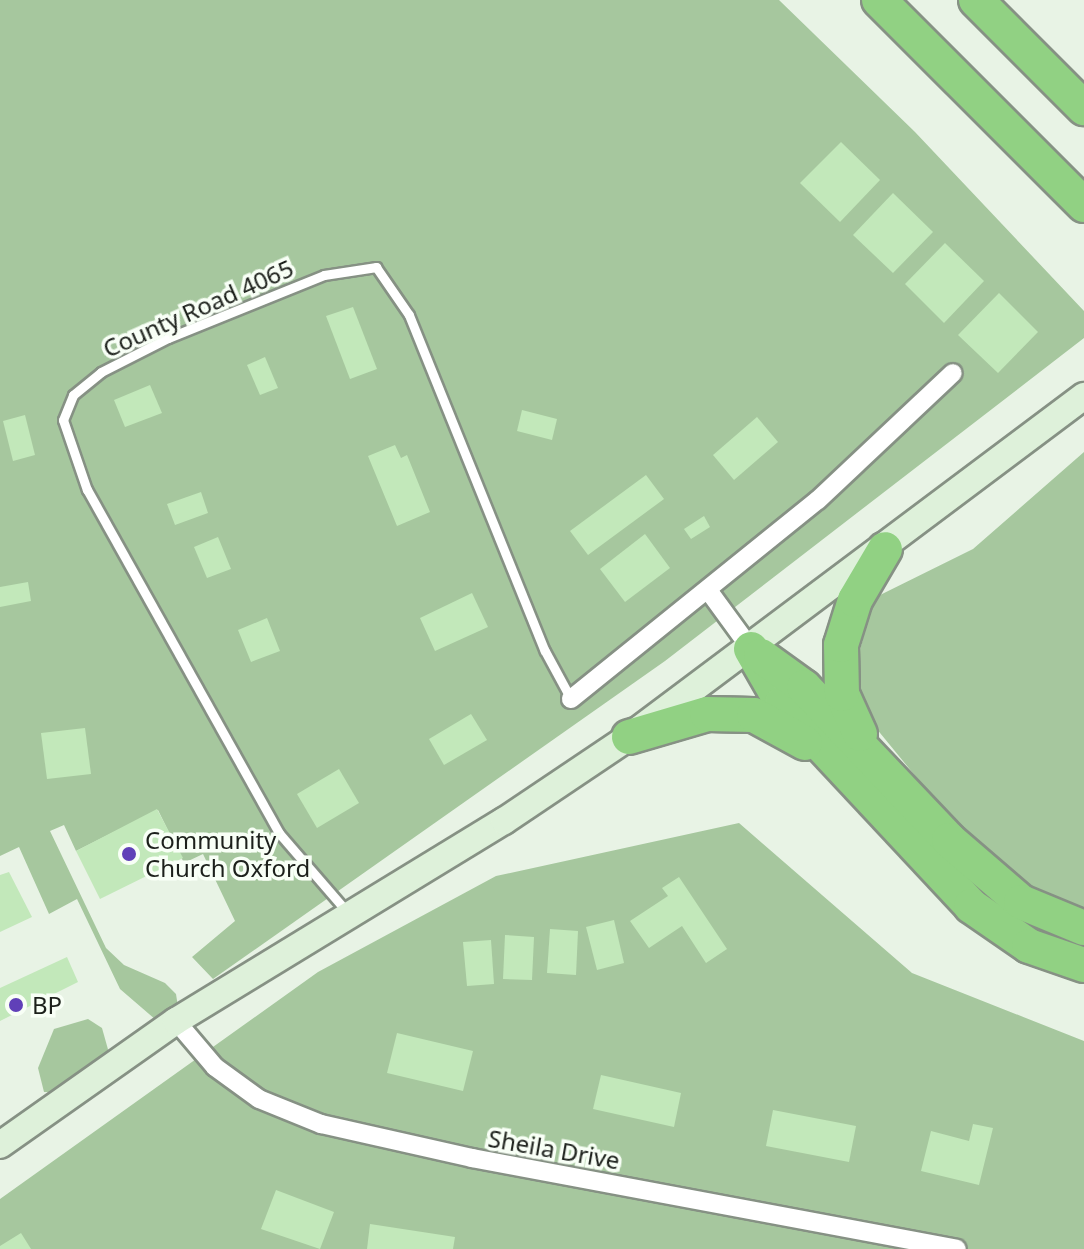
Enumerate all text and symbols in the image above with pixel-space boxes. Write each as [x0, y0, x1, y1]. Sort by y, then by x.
street label: County Road 4065 [98, 253, 298, 363]
place label: Community Church Oxford [145, 826, 310, 882]
marker: Community Church Oxford [120, 845, 138, 863]
place label: BP [32, 991, 62, 1019]
marker: BP [7, 996, 25, 1014]
street label: Sheila Drive [486, 1123, 622, 1175]

